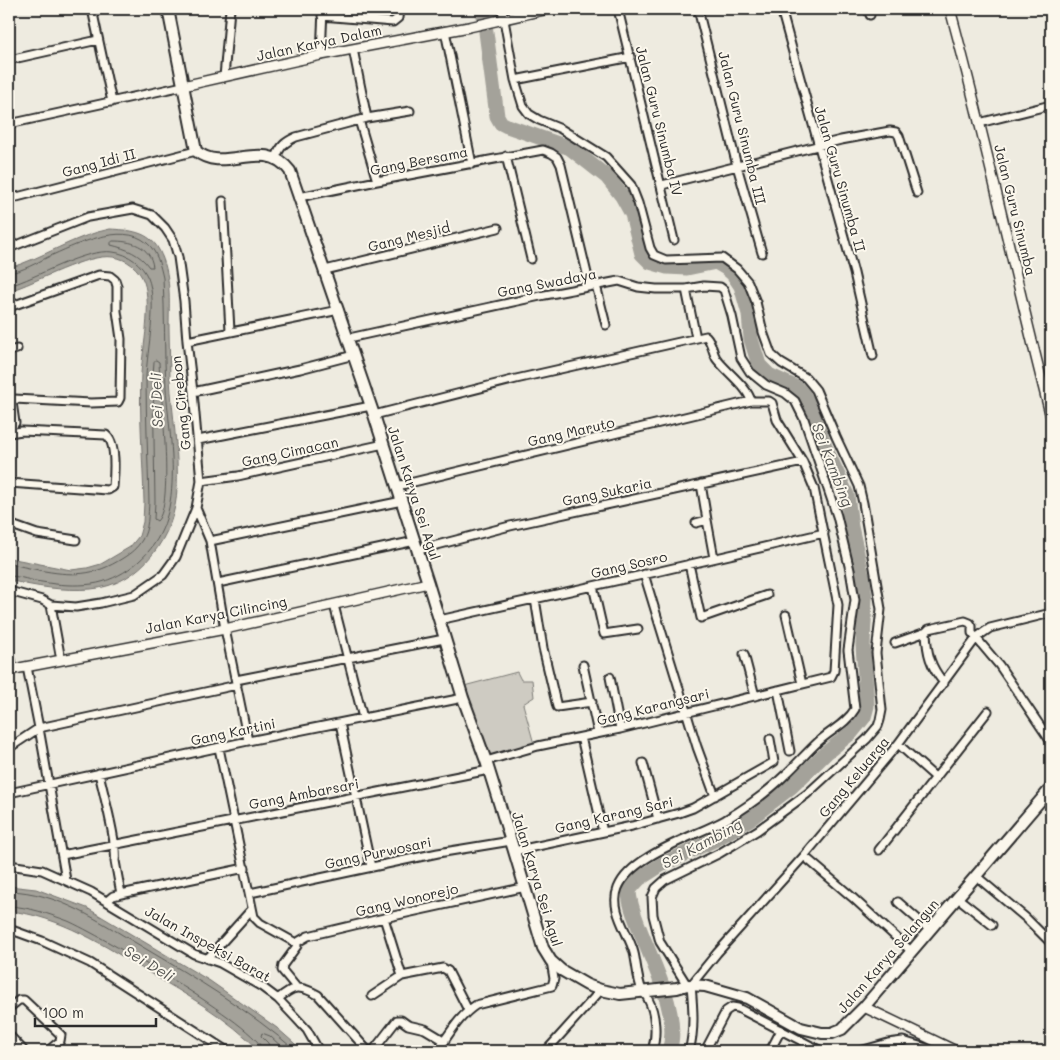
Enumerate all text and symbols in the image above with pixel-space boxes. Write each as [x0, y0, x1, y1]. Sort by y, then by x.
street label: Jalan Karya Dalam [255, 20, 383, 65]
street label: Jalan Guru Sinumba IV [632, 44, 687, 198]
street label: Jalan Guru Sinumba III [714, 49, 771, 207]
street label: Jalan Guru Sinumba II [811, 104, 870, 254]
street label: Gang Bersama [368, 142, 469, 179]
street label: Jalan Guru Sinumba [990, 142, 1041, 277]
street label: Gang Idi II [60, 144, 138, 181]
street label: Gang Mesjid [366, 217, 452, 256]
street label: Gang Swadaya [496, 264, 598, 301]
street label: Gang Cirebon [166, 355, 195, 451]
water label: Sei Deli [145, 372, 167, 428]
street label: Gang Maruto [526, 412, 616, 451]
water label: Sei Kambing [808, 420, 858, 510]
street label: Jalan Karya Sei Agul [384, 423, 445, 562]
street label: Gang Cimacan [240, 432, 340, 471]
street label: Gang Sukaria [560, 473, 653, 510]
street label: Gang Sosro [589, 547, 669, 583]
street label: Jalan Karya Cilincing [143, 591, 288, 638]
street label: Gang Karangsari [595, 683, 711, 730]
street label: Gang Kartini [189, 713, 277, 750]
street label: Gang Keluarga [814, 732, 893, 821]
street label: Gang Ambarsari [247, 774, 361, 814]
street label: Gang Karang Sari [553, 792, 675, 837]
street label: Jalan Karya Sei Agul [508, 809, 567, 949]
water label: Sei Kambing [658, 813, 746, 873]
street label: Gang Purwosari [323, 832, 433, 873]
street label: Gang Wonorejo [354, 878, 460, 921]
street label: Jalan Karya Selangun [833, 894, 943, 1017]
street label: Jalan Inspeksi Barat [142, 901, 275, 986]
water label: Sei Deli [121, 940, 179, 986]
scale bar [35, 995, 156, 1027]
text: 100 m [42, 1002, 84, 1022]

